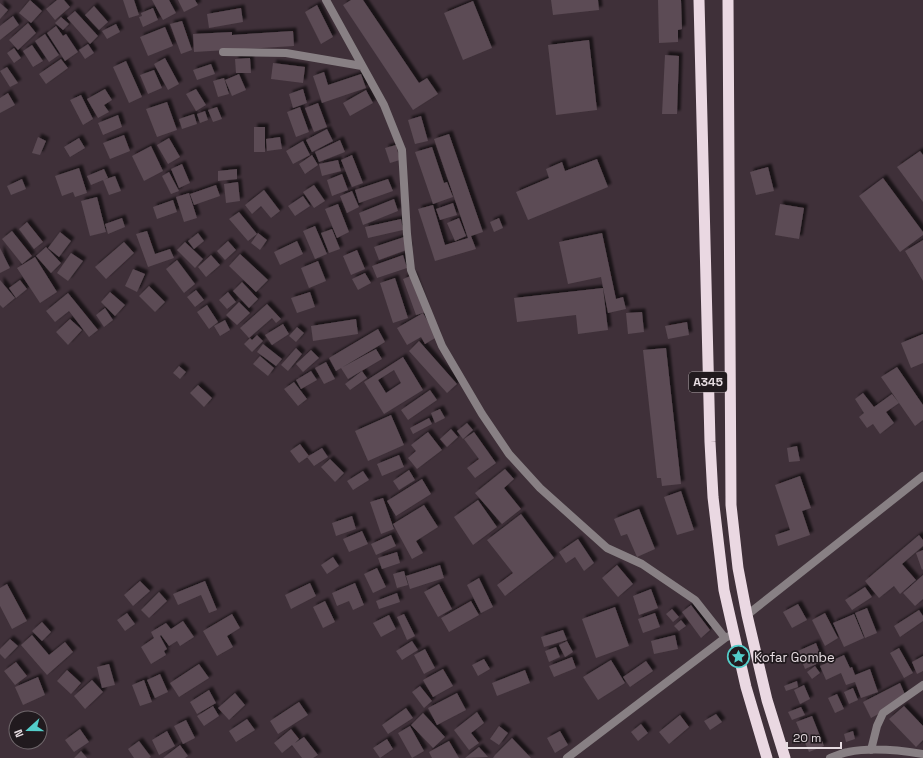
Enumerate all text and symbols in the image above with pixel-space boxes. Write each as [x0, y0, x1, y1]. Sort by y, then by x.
road number: A345 [689, 372, 727, 392]
place icon: Kofar Gombe [725, 644, 751, 670]
place label: Kofar Gombe [754, 649, 835, 666]
north arrow [8, 710, 48, 750]
scale bar [787, 724, 841, 750]
text: N [11, 728, 27, 740]
text: 20 m [793, 730, 821, 746]

